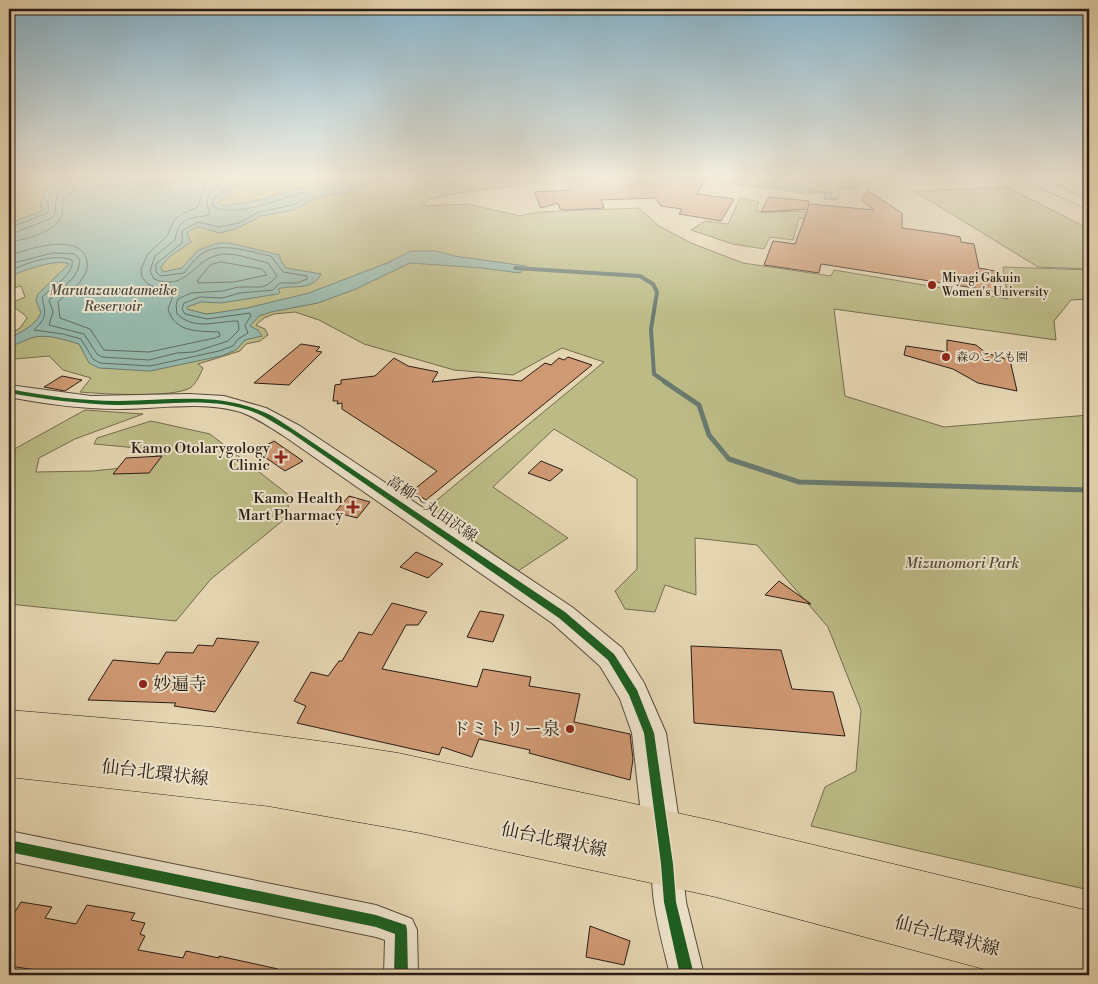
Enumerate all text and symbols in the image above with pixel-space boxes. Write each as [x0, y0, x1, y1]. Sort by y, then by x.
place label: Miyagi Gakuin Women's University [941, 271, 1049, 300]
marker: Miyagi Gakuin Women's University [926, 279, 938, 291]
water label: Marutazawatameike Reservoir [49, 282, 177, 316]
place label: 森のこども園 [956, 350, 1028, 365]
marker: 森のこども園 [940, 351, 952, 363]
place label: Kamo Otolarygology Clinic [131, 439, 271, 475]
marker: Kamo Otolarygology Clinic [274, 450, 288, 464]
street label: 高柳～丸田沢線 [383, 472, 481, 546]
place label: Kamo Health Mart Pharmacy [238, 489, 344, 525]
marker: Kamo Health Mart Pharmacy [347, 501, 359, 513]
park label: Mizunomori Park [905, 554, 1020, 573]
place label: 妙遍寺 [153, 673, 207, 696]
marker: 妙遍寺 [137, 678, 149, 690]
place label: ドミトリー泉 [452, 718, 560, 741]
marker: ドミトリー泉 [564, 723, 576, 735]
street label: 仙台北環状線 [100, 755, 210, 791]
street label: 仙台北環状線 [499, 818, 609, 862]
street label: 仙台北環状線 [892, 911, 1002, 961]

